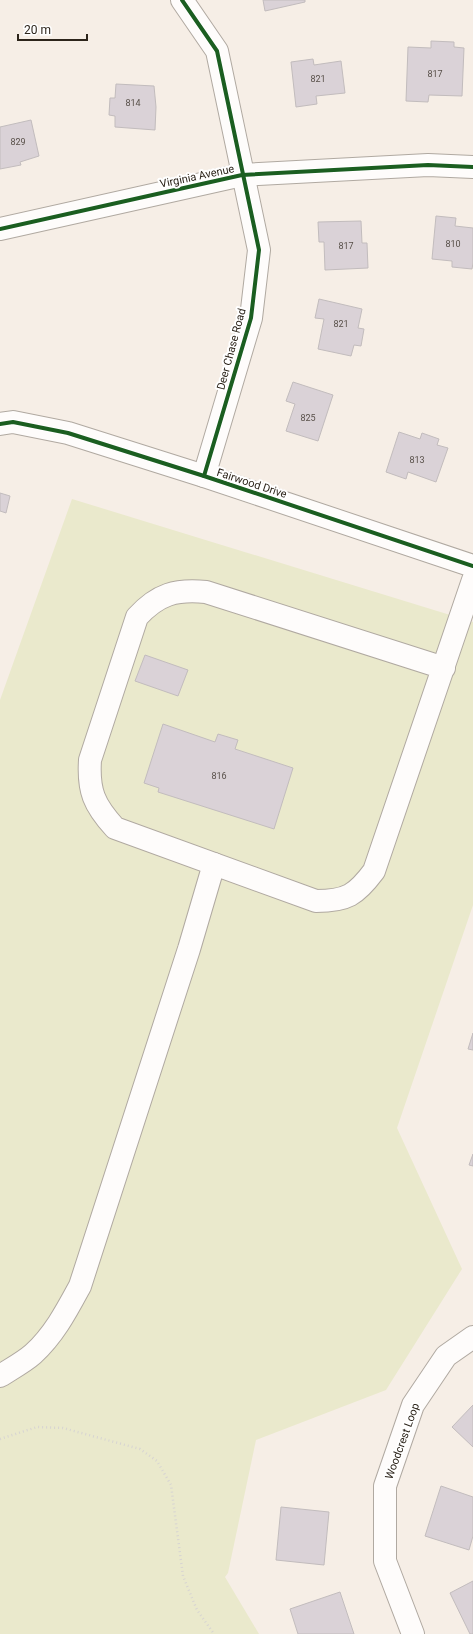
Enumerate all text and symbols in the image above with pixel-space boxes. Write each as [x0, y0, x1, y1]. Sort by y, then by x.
scale bar [18, 16, 87, 42]
text: 20 m [24, 23, 51, 37]
house number: 817 [427, 69, 443, 79]
house number: 821 [310, 74, 326, 84]
house number: 814 [125, 98, 141, 108]
house number: 829 [10, 137, 26, 147]
street label: Virginia Avenue [159, 162, 236, 191]
house number: 810 [445, 239, 461, 249]
house number: 817 [338, 241, 354, 251]
street label: Deer Chase Road [214, 307, 249, 391]
house number: 821 [333, 319, 349, 329]
house number: 825 [300, 413, 316, 423]
house number: 813 [409, 455, 425, 465]
street label: Fairwood Drive [215, 466, 289, 501]
house number: 816 [211, 771, 227, 781]
street label: Woodcrest Loop [383, 1401, 422, 1481]

